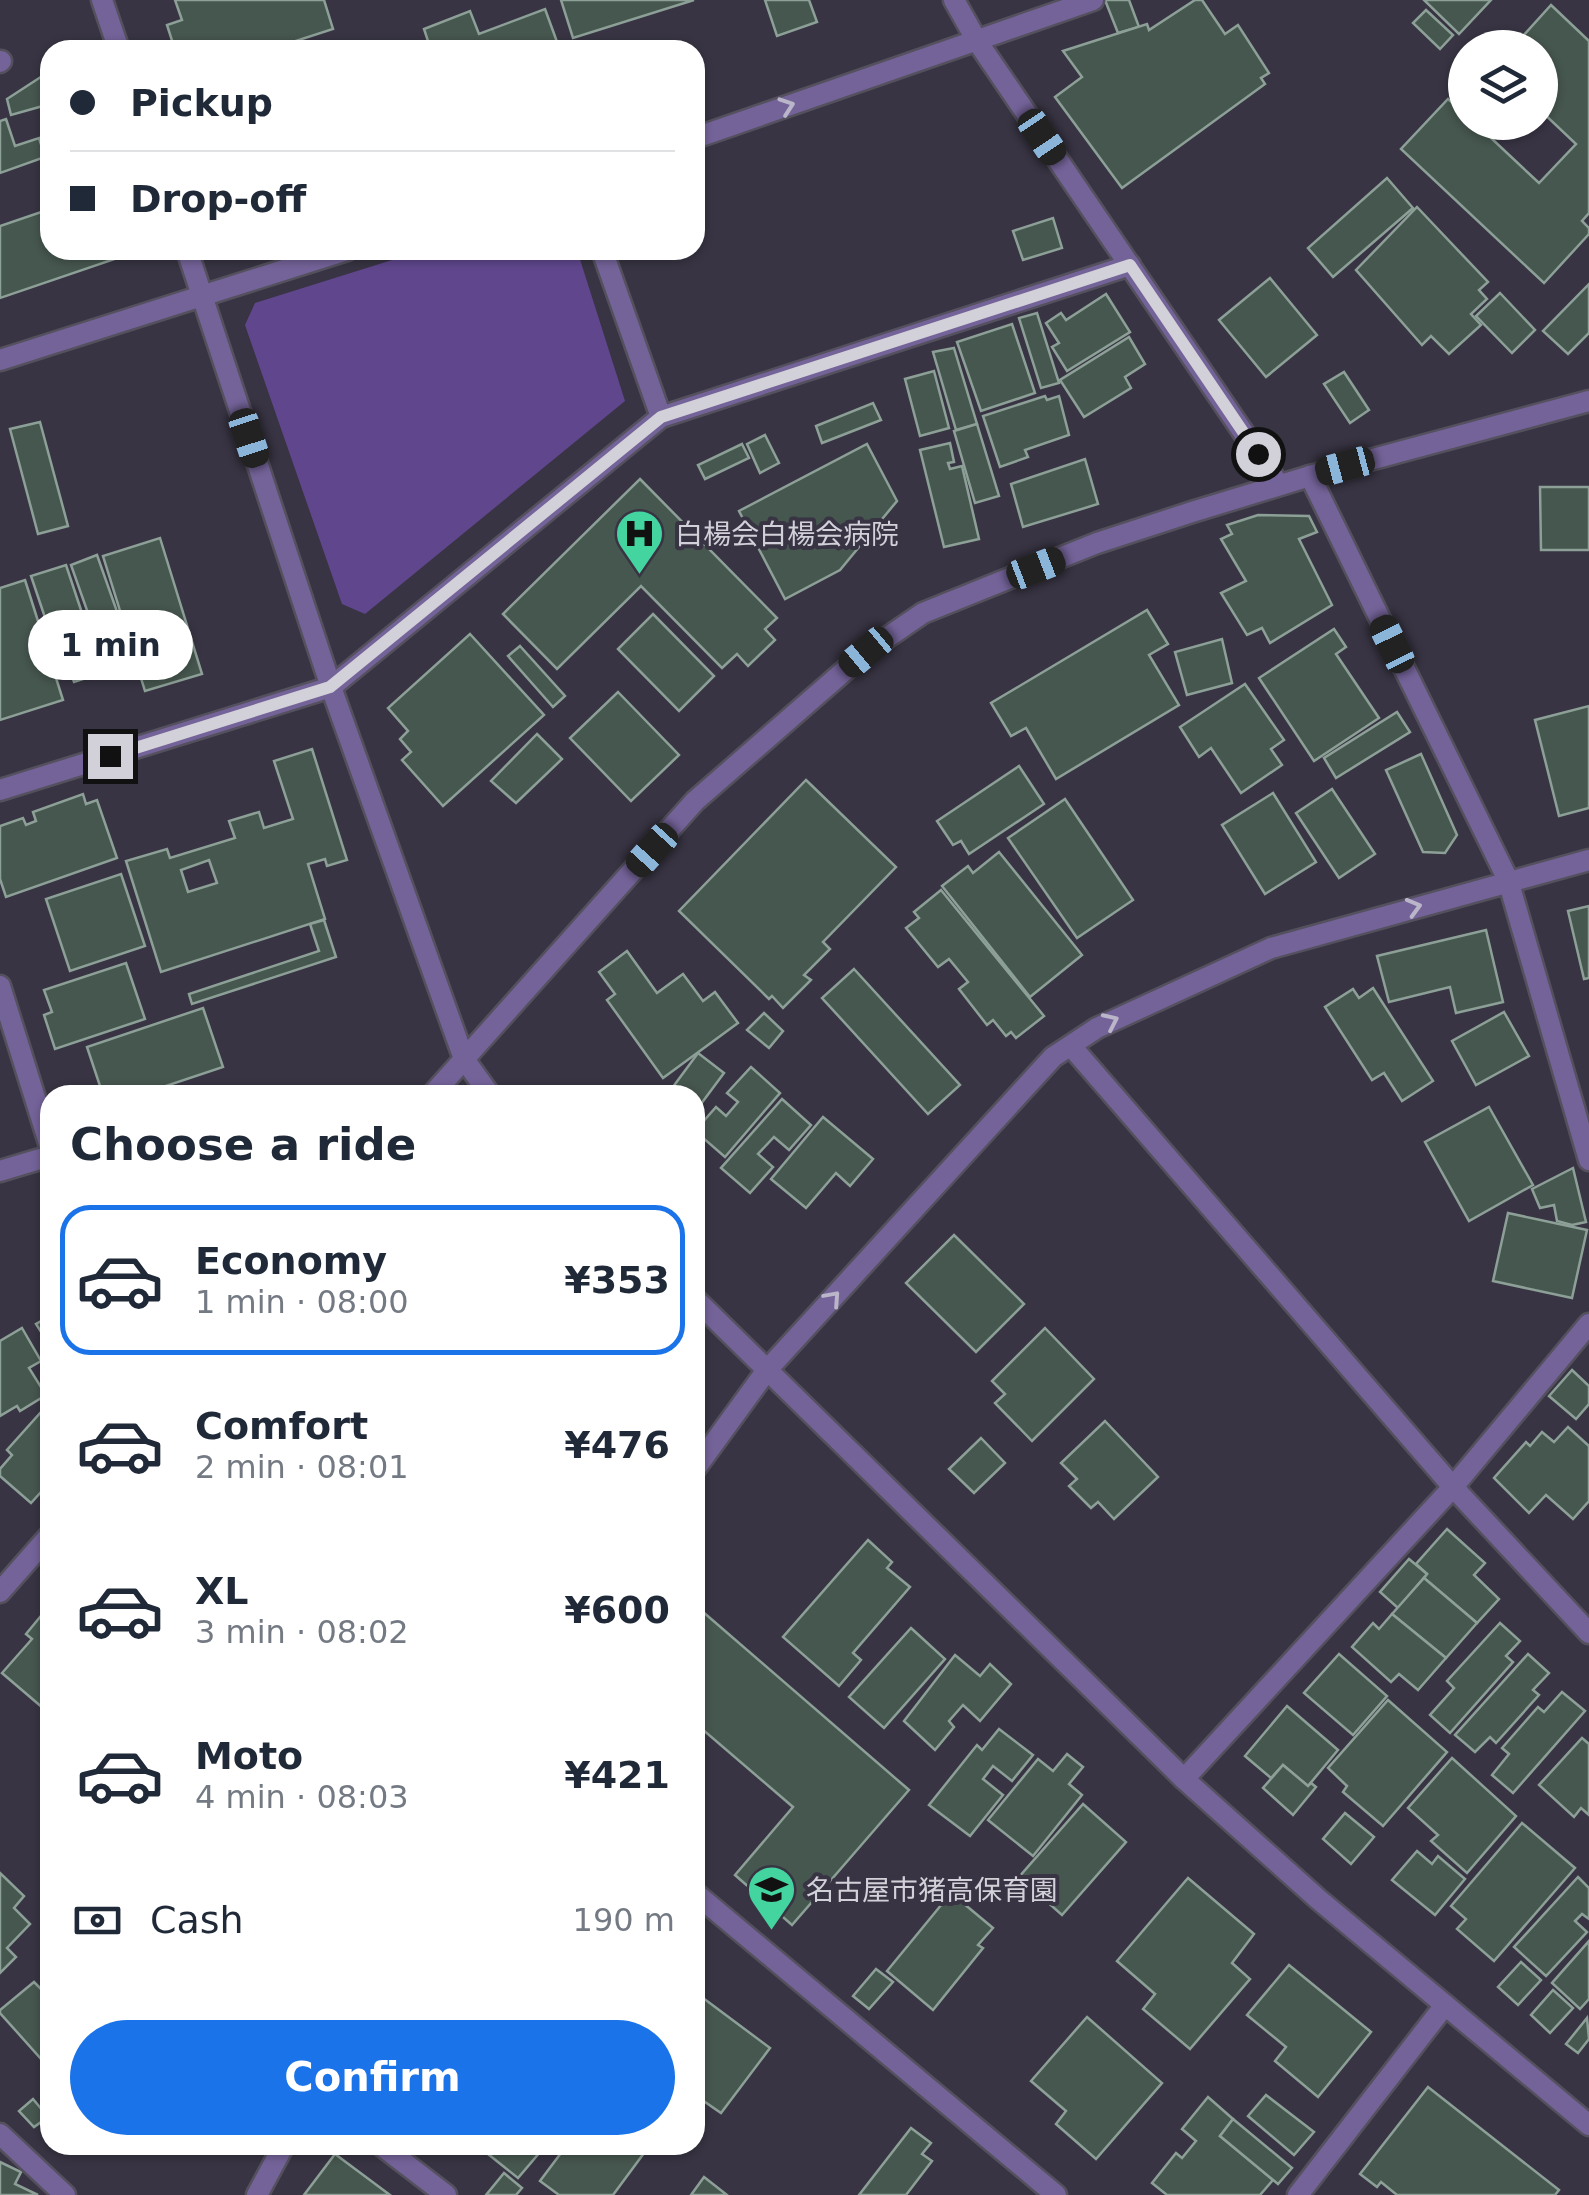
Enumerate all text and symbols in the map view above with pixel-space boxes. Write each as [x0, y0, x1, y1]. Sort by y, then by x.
map controls [1448, 30, 1558, 140]
button: layers [1448, 30, 1558, 140]
text: Pickup [130, 81, 273, 125]
one-way arrow [778, 98, 795, 118]
car [1013, 104, 1071, 170]
text: Drop-off [130, 177, 306, 221]
car [225, 405, 273, 471]
route start [1236, 432, 1281, 477]
car [1312, 444, 1378, 488]
hospital icon: 白楊会白楊会病院 [614, 508, 666, 576]
place label: 白楊会白楊会病院 [675, 518, 899, 551]
car [1003, 543, 1069, 593]
car [1365, 610, 1419, 678]
callout: 1 min [28, 611, 192, 681]
car [833, 621, 899, 683]
text: 1 min [60, 626, 161, 664]
route end [88, 734, 133, 779]
car [621, 818, 683, 882]
one-way arrow [1405, 898, 1422, 919]
one-way arrow [1101, 1014, 1119, 1034]
text: Choose a ride [70, 1118, 416, 1171]
icon: car [75, 1235, 165, 1325]
text: Economy [195, 1239, 387, 1283]
text: ¥353 [564, 1258, 670, 1302]
text: 1 min · 08:00 [195, 1283, 409, 1321]
one-way arrow [821, 1292, 839, 1310]
icon: car [75, 1400, 165, 1490]
text: Comfort [195, 1404, 368, 1448]
text: ¥476 [564, 1423, 670, 1467]
text: 2 min · 08:01 [195, 1448, 409, 1486]
icon: car [75, 1565, 165, 1655]
text: XL [195, 1569, 249, 1613]
text: ¥600 [564, 1588, 670, 1632]
text: 3 min · 08:02 [195, 1613, 409, 1651]
icon: car [75, 1730, 165, 1820]
text: Moto [195, 1734, 303, 1778]
text: ¥421 [564, 1753, 670, 1797]
text: 4 min · 08:03 [195, 1778, 409, 1816]
school or university icon: 名古屋市猪高保育園 [745, 1864, 797, 1932]
place label: 名古屋市猪高保育園 [806, 1874, 1058, 1907]
icon: cash [70, 1893, 125, 1948]
text: Cash [150, 1898, 244, 1942]
text: 190 m [573, 1901, 675, 1939]
button: Confirm [70, 2020, 675, 2135]

